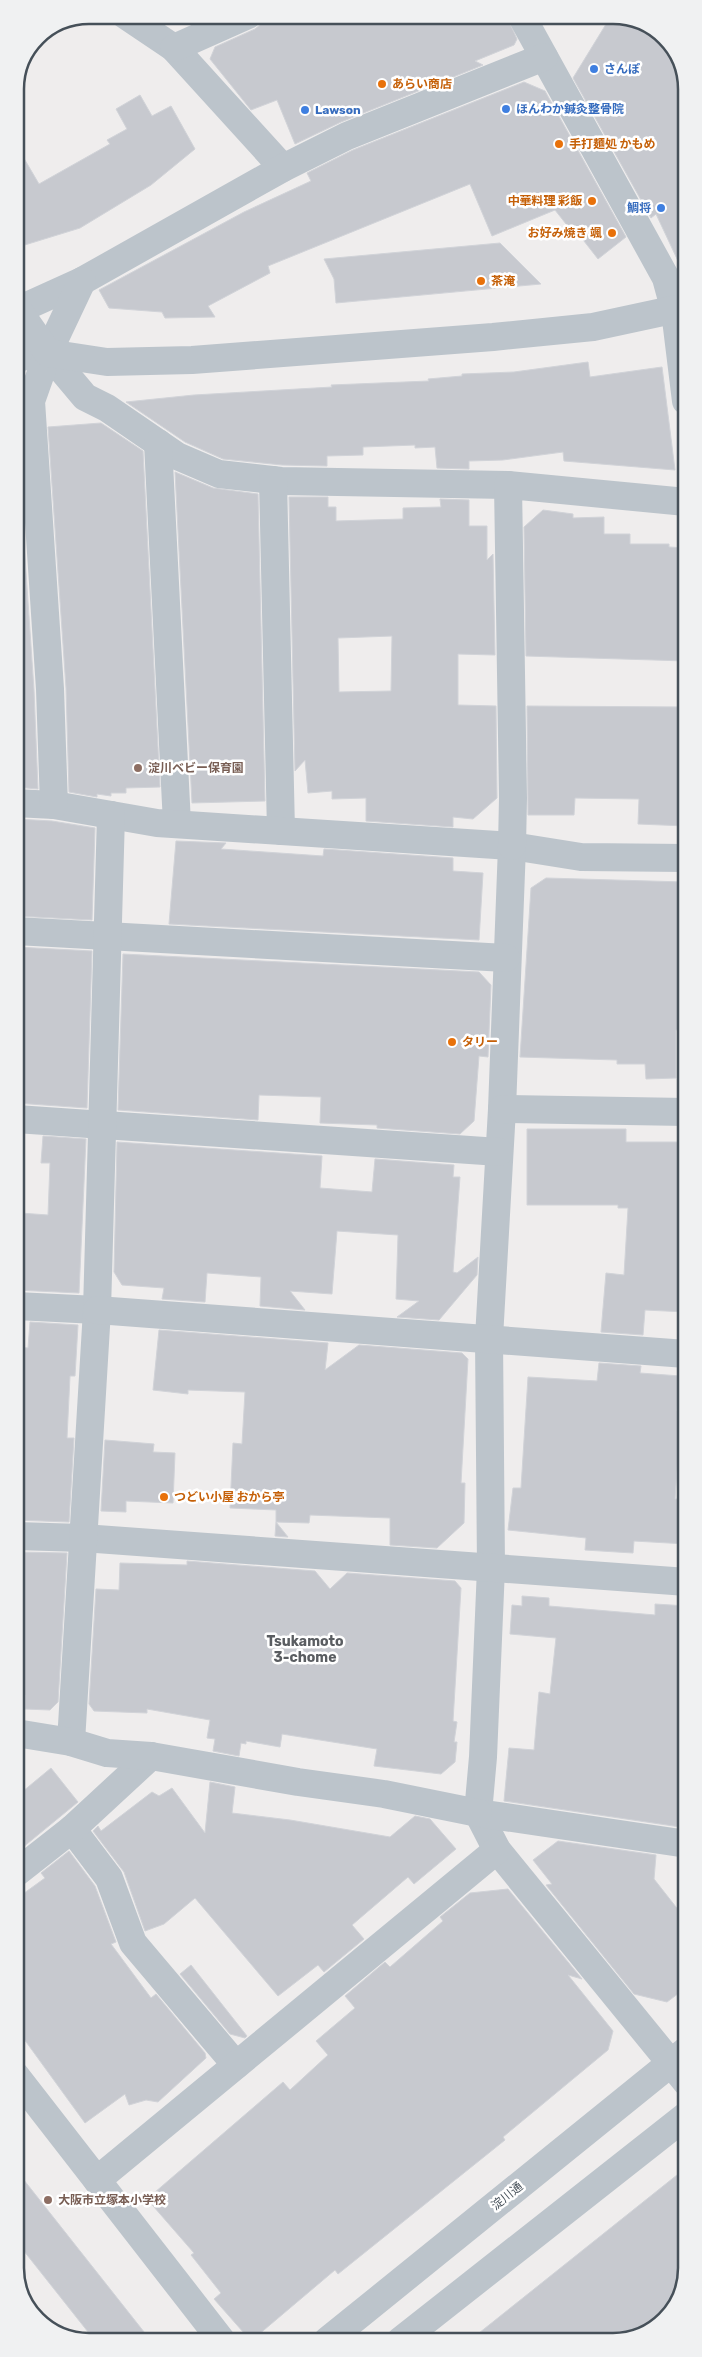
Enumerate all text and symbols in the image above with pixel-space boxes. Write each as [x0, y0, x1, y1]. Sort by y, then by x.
place label: さんぽ [604, 62, 640, 76]
marker: さんぽ [588, 63, 600, 75]
place label: あらい商店 [392, 77, 452, 91]
marker: あらい商店 [376, 78, 388, 90]
place label: ほんわか鍼灸整骨院 [516, 102, 624, 116]
place label: Lawson [315, 103, 361, 117]
marker: ほんわか鍼灸整骨院 [500, 103, 512, 115]
marker: Lawson [299, 104, 311, 116]
place label: 手打麺処 かもめ [569, 137, 656, 151]
marker: 手打麺処 かもめ [553, 138, 565, 150]
place label: 中華料理 彩飯 [507, 194, 583, 208]
marker: 中華料理 彩飯 [586, 195, 598, 207]
place label: 鯛将 [627, 201, 651, 215]
marker: 鯛将 [655, 202, 667, 214]
place label: お好み焼き 颯 [527, 226, 602, 240]
marker: お好み焼き 颯 [606, 227, 618, 239]
place label: 茶淹 [491, 274, 516, 288]
marker: 茶淹 [475, 275, 487, 287]
place label: 淀川ベビー保育園 [148, 761, 244, 775]
marker: 淀川ベビー保育園 [132, 762, 144, 774]
place label: タリー [462, 1035, 498, 1049]
marker: タリー [446, 1036, 458, 1048]
place label: つどい小屋 おから亭 [174, 1490, 285, 1504]
marker: つどい小屋 おから亭 [158, 1491, 170, 1503]
district label: Tsukamoto 3-chome [266, 1633, 344, 1666]
street label: 淀川通 [489, 2179, 525, 2213]
place label: 大阪市立塚本小学校 [58, 2193, 166, 2207]
marker: 大阪市立塚本小学校 [42, 2194, 54, 2206]

